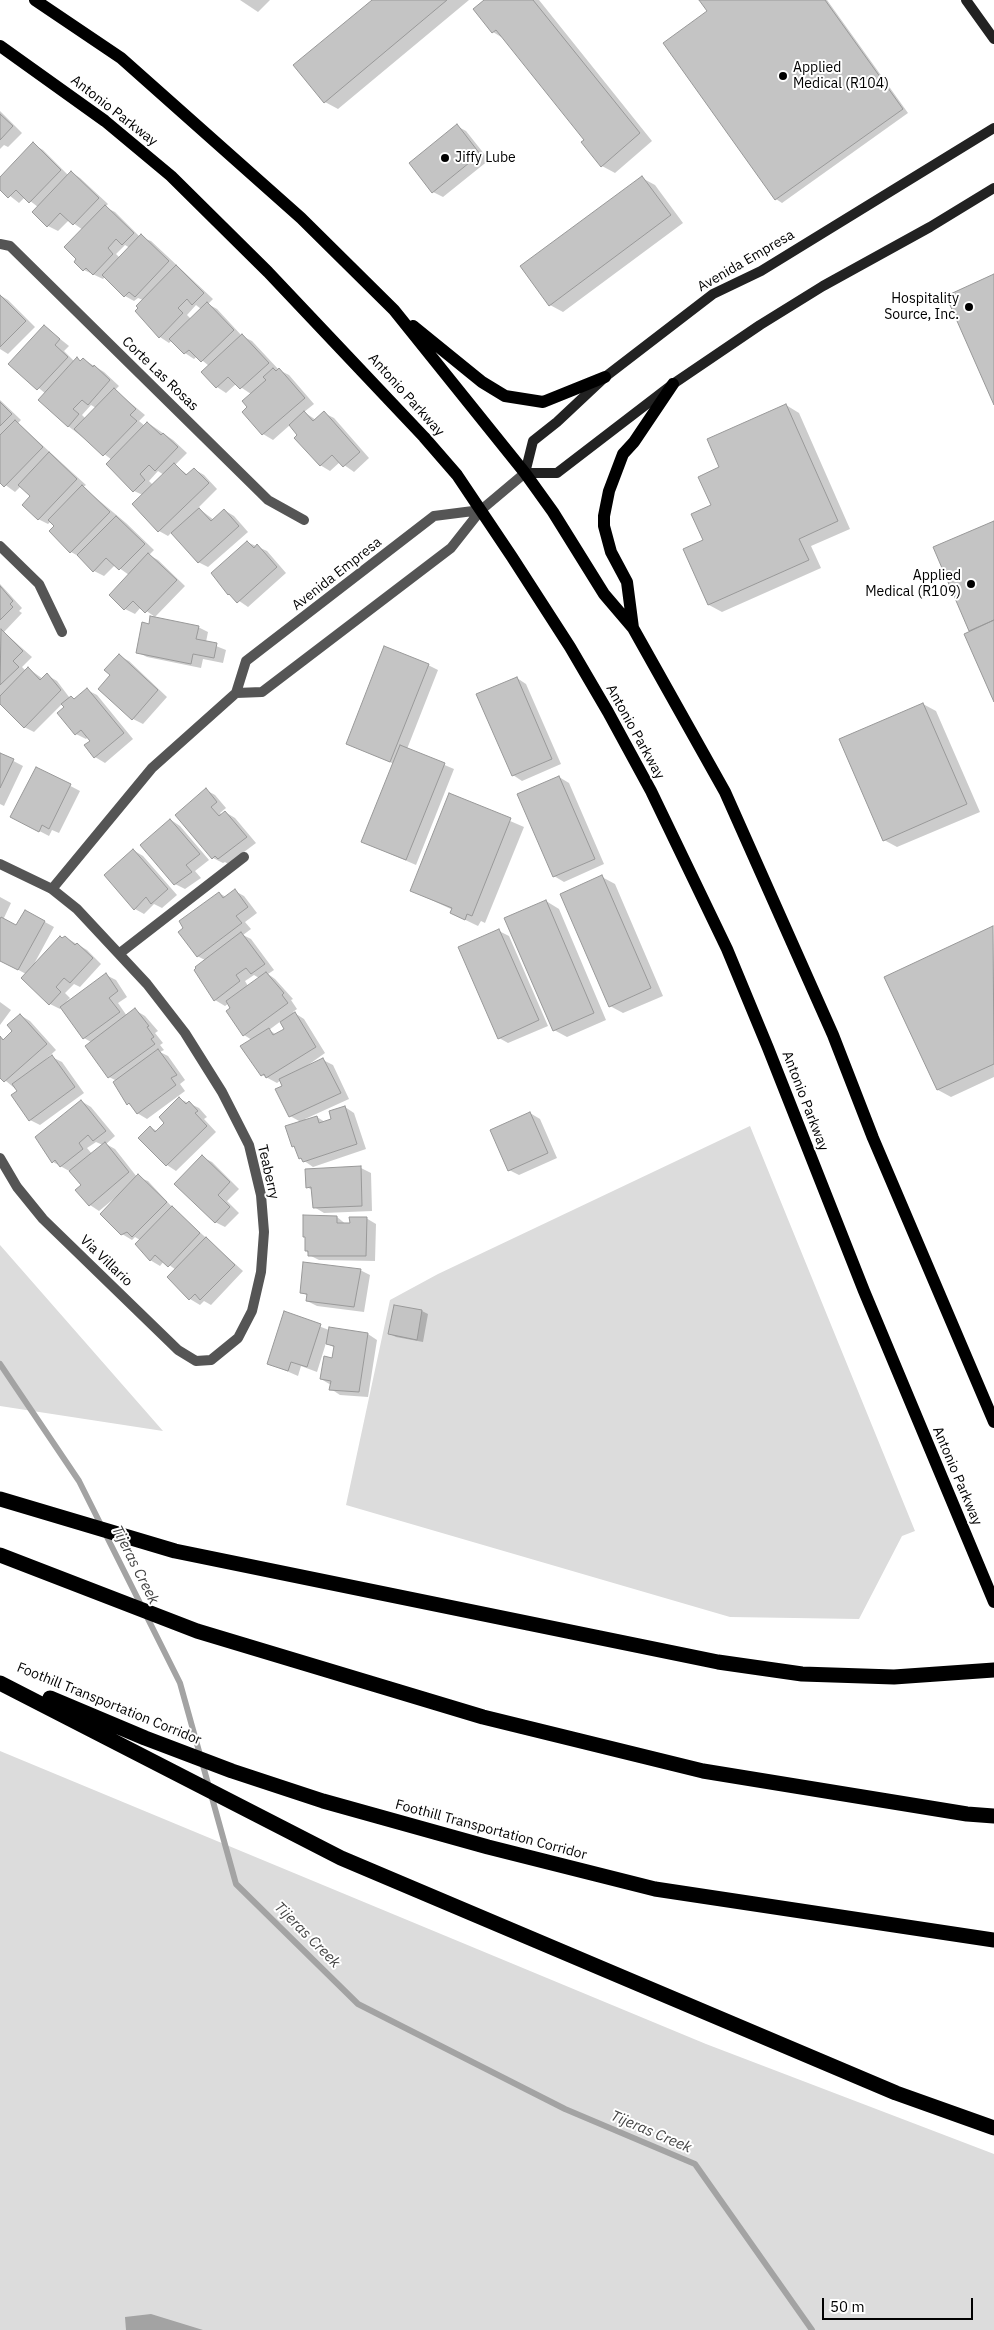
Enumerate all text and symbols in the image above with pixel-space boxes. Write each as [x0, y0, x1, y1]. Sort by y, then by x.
place label: Applied Medical (R104) [793, 60, 889, 92]
marker: Applied Medical (R104) [777, 70, 789, 82]
street label: Antonio Parkway [67, 72, 161, 150]
place label: Jiffy Lube [455, 150, 516, 166]
marker: Jiffy Lube [439, 152, 451, 164]
street label: Avenida Empresa [695, 226, 797, 296]
place label: Hospitality Source, Inc. [884, 291, 959, 324]
marker: Hospitality Source, Inc. [963, 301, 975, 313]
street label: Corte Las Rosas [118, 333, 202, 415]
street label: Antonio Parkway [364, 350, 448, 440]
street label: Avenida Empresa [289, 534, 385, 614]
place label: Applied Medical (R109) [865, 568, 961, 600]
marker: Applied Medical (R109) [965, 578, 977, 590]
street label: Antonio Parkway [602, 682, 668, 782]
street label: Antonio Parkway [778, 1049, 832, 1153]
street label: Teaberry [254, 1143, 282, 1201]
street label: Via Villario [76, 1232, 136, 1290]
street label: Antonio Parkway [929, 1424, 985, 1528]
water label: Tijeras Creek [107, 1523, 163, 1607]
street label: Foothill Transportation Corridor [14, 1659, 204, 1749]
street label: Foothill Transportation Corridor [393, 1796, 589, 1864]
water label: Tijeras Creek [270, 1898, 344, 1972]
water label: Tijeras Creek [608, 2107, 694, 2157]
scale bar [824, 2288, 975, 2320]
text: 50 m [830, 2297, 865, 2316]

